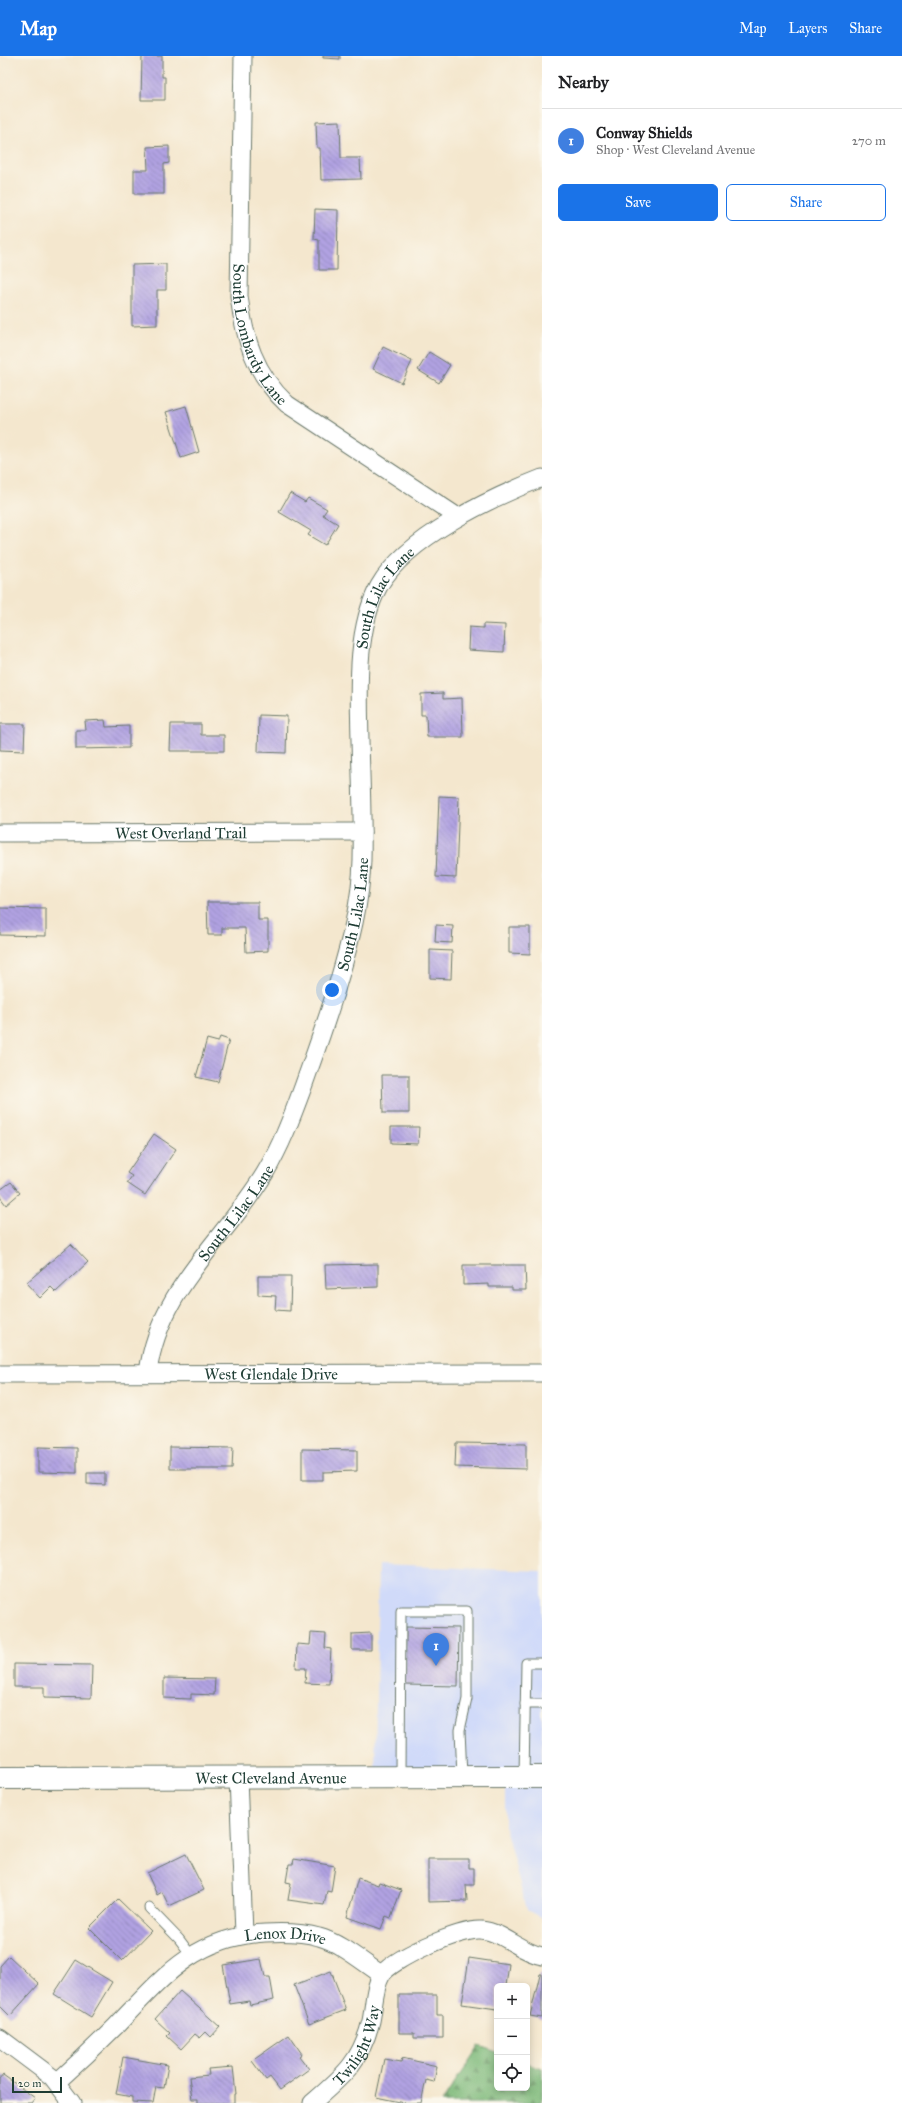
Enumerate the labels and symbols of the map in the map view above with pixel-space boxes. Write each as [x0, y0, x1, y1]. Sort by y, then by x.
street label: South Lombardy Lane [229, 264, 292, 409]
street label: South Lilac Lane [352, 542, 418, 650]
street label: West Overland Trail [115, 823, 248, 842]
street label: South Lilac Lane [333, 857, 372, 973]
your location [322, 980, 342, 1000]
street label: South Lilac Lane [194, 1161, 277, 1265]
street label: West Glendale Drive [204, 1364, 338, 1383]
pin: 1 [423, 1633, 449, 1666]
street label: West Cleveland Avenue [195, 1768, 347, 1787]
street label: Lenox Drive [243, 1923, 329, 1948]
street label: Twilight Way [328, 2004, 383, 2089]
scale bar [12, 2075, 62, 2094]

